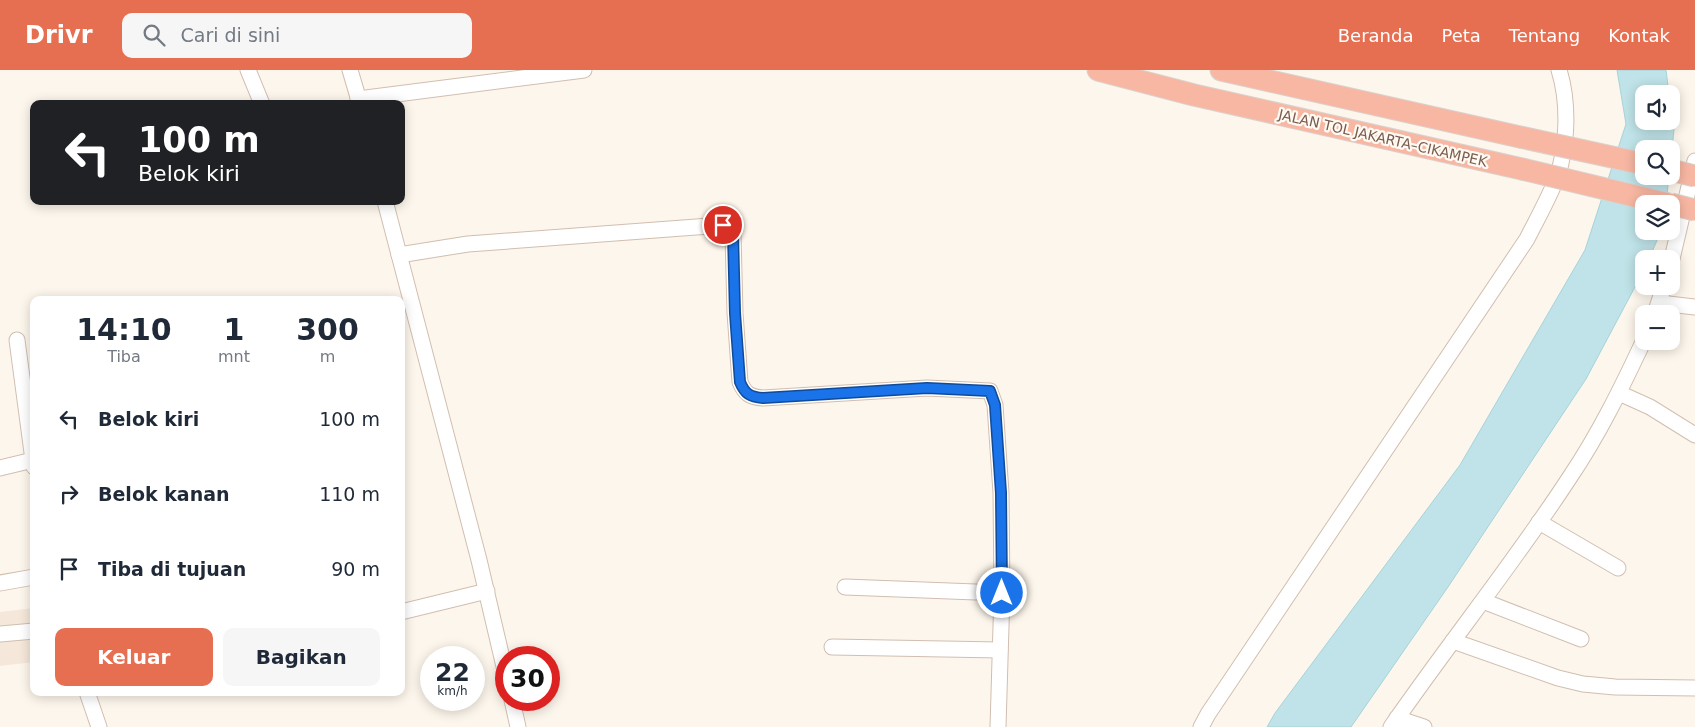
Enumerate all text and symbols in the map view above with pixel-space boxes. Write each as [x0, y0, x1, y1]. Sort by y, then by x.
search box [122, 13, 472, 58]
text: Drivr [25, 21, 92, 49]
icon: search [140, 21, 168, 49]
text: Cari di sini [180, 24, 280, 46]
text: Beranda [1338, 25, 1413, 46]
text: Peta [1441, 25, 1481, 46]
text: Tentang [1509, 25, 1580, 46]
text: Kontak [1608, 25, 1670, 46]
map controls [1635, 85, 1680, 350]
button: sound [1635, 85, 1680, 130]
street label: JALAN TOL JAKARTA–CIKAMPEK [1276, 106, 1490, 170]
icon: left [55, 120, 120, 185]
text: 100 m [138, 120, 260, 160]
button: search [1635, 140, 1680, 185]
text: Belok kiri [138, 161, 240, 186]
button: layers [1635, 195, 1680, 240]
pin [702, 204, 744, 246]
icon: arrive [709, 211, 737, 239]
button: + [1635, 250, 1680, 295]
button: − [1635, 305, 1680, 350]
text: 14:10 [76, 312, 172, 347]
text: 1 [224, 312, 244, 347]
text: 300 [296, 312, 359, 347]
text: Tiba [107, 347, 141, 366]
text: mnt [218, 347, 250, 366]
text: m [320, 347, 335, 366]
icon: left [55, 405, 83, 433]
text: Belok kiri [98, 408, 199, 430]
text: 100 m [319, 408, 380, 430]
icon: right [55, 480, 83, 508]
text: Belok kanan [98, 483, 230, 505]
text: 110 m [319, 483, 380, 505]
icon: arrive [55, 555, 83, 583]
text: Tiba di tujuan [98, 558, 246, 580]
text: 90 m [331, 558, 380, 580]
position arrow [975, 566, 1027, 618]
button: Keluar [55, 628, 213, 686]
button: Bagikan [223, 628, 380, 686]
speed limit sign: 30 [495, 646, 560, 711]
text: 22 [435, 658, 470, 687]
text: km/h [437, 684, 468, 698]

